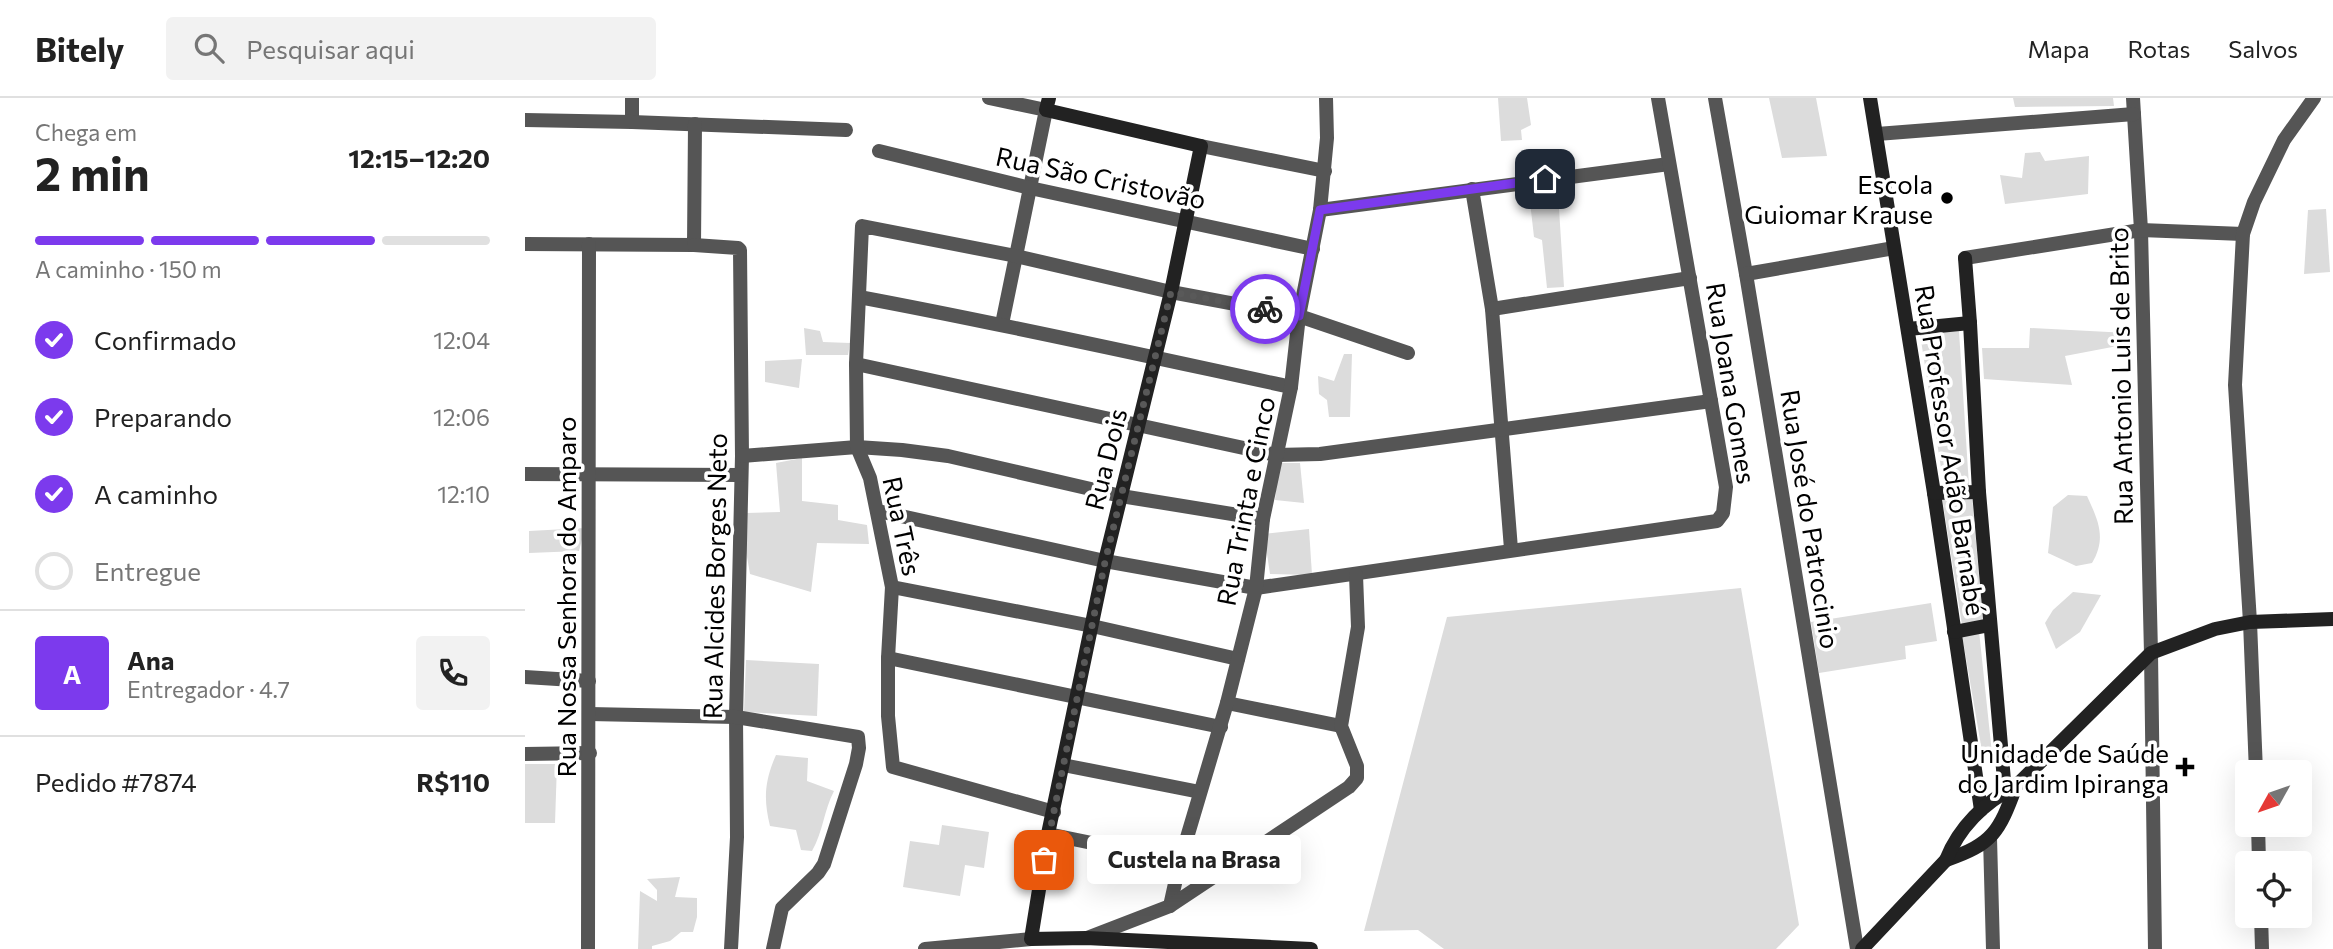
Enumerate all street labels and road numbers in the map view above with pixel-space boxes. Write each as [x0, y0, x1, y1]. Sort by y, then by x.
street label: Rua São Cristovão [993, 140, 1209, 214]
street label: Rua Antonio Luis de Brito [2102, 227, 2138, 525]
street label: Rua Joana Gomes [1701, 280, 1763, 486]
street label: Rua Professor Adão Barnabé [1910, 282, 1992, 618]
street label: Rua José do Patrocinio [1775, 387, 1847, 651]
street label: Rua Trinta e Cinco [1210, 394, 1280, 608]
street label: Rua Dois [1077, 405, 1133, 513]
street label: Rua Nossa Senhora do Amparo [550, 416, 581, 778]
street label: Rua Alcides Borges Neto [696, 433, 732, 719]
street label: Rua Três [877, 474, 929, 578]

